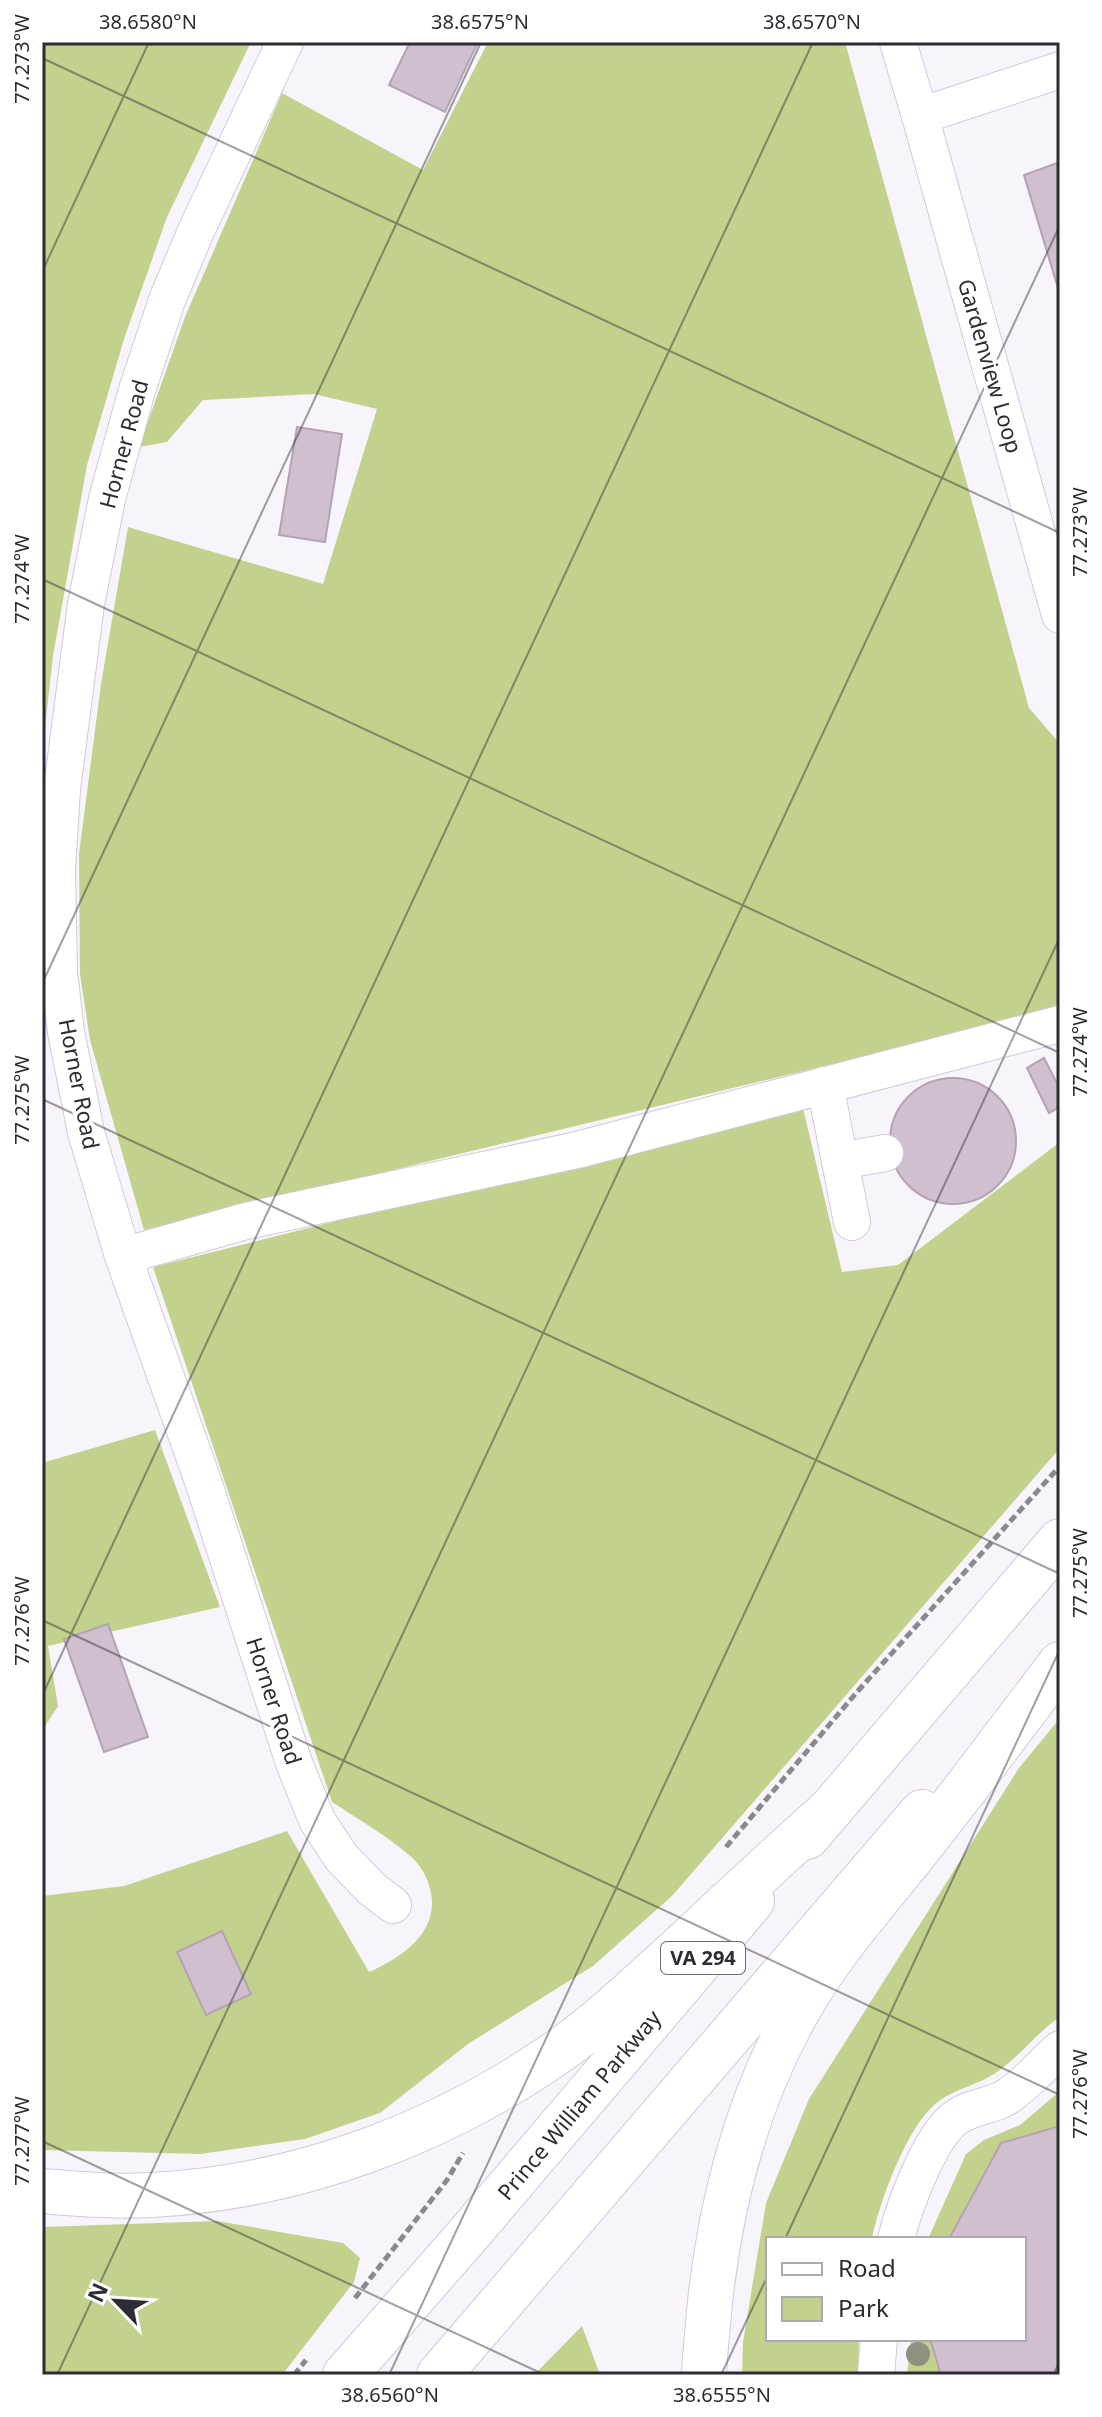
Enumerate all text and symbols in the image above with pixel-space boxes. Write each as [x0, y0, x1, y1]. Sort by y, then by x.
text: 38.6580°N [99, 8, 197, 35]
text: 38.6575°N [431, 8, 529, 35]
text: 38.6570°N [763, 8, 861, 35]
text: 77.273°W [8, 14, 35, 104]
street label: Gardenview Loop [952, 275, 1030, 456]
street label: Horner Road [91, 376, 155, 512]
text: 77.273°W [1066, 487, 1093, 577]
text: 77.274°W [8, 534, 35, 624]
text: 77.274°W [1066, 1007, 1093, 1097]
street label: Horner Road [53, 1016, 107, 1152]
text: 77.275°W [8, 1055, 35, 1145]
text: 77.275°W [1066, 1528, 1093, 1618]
text: 77.276°W [8, 1576, 35, 1666]
street label: Horner Road [240, 1633, 310, 1768]
road number: VA 294 [661, 1942, 745, 1974]
street label: Prince William Parkway [490, 2002, 667, 2206]
text: 77.276°W [1066, 2049, 1093, 2139]
text: 77.277°W [8, 2096, 35, 2186]
legend [766, 2237, 1026, 2341]
text: Road [838, 2251, 896, 2284]
north arrow [76, 2261, 156, 2341]
text: N [80, 2278, 114, 2307]
text: Park [838, 2291, 889, 2324]
text: 38.6560°N [341, 2381, 439, 2408]
text: 38.6555°N [673, 2381, 771, 2408]

